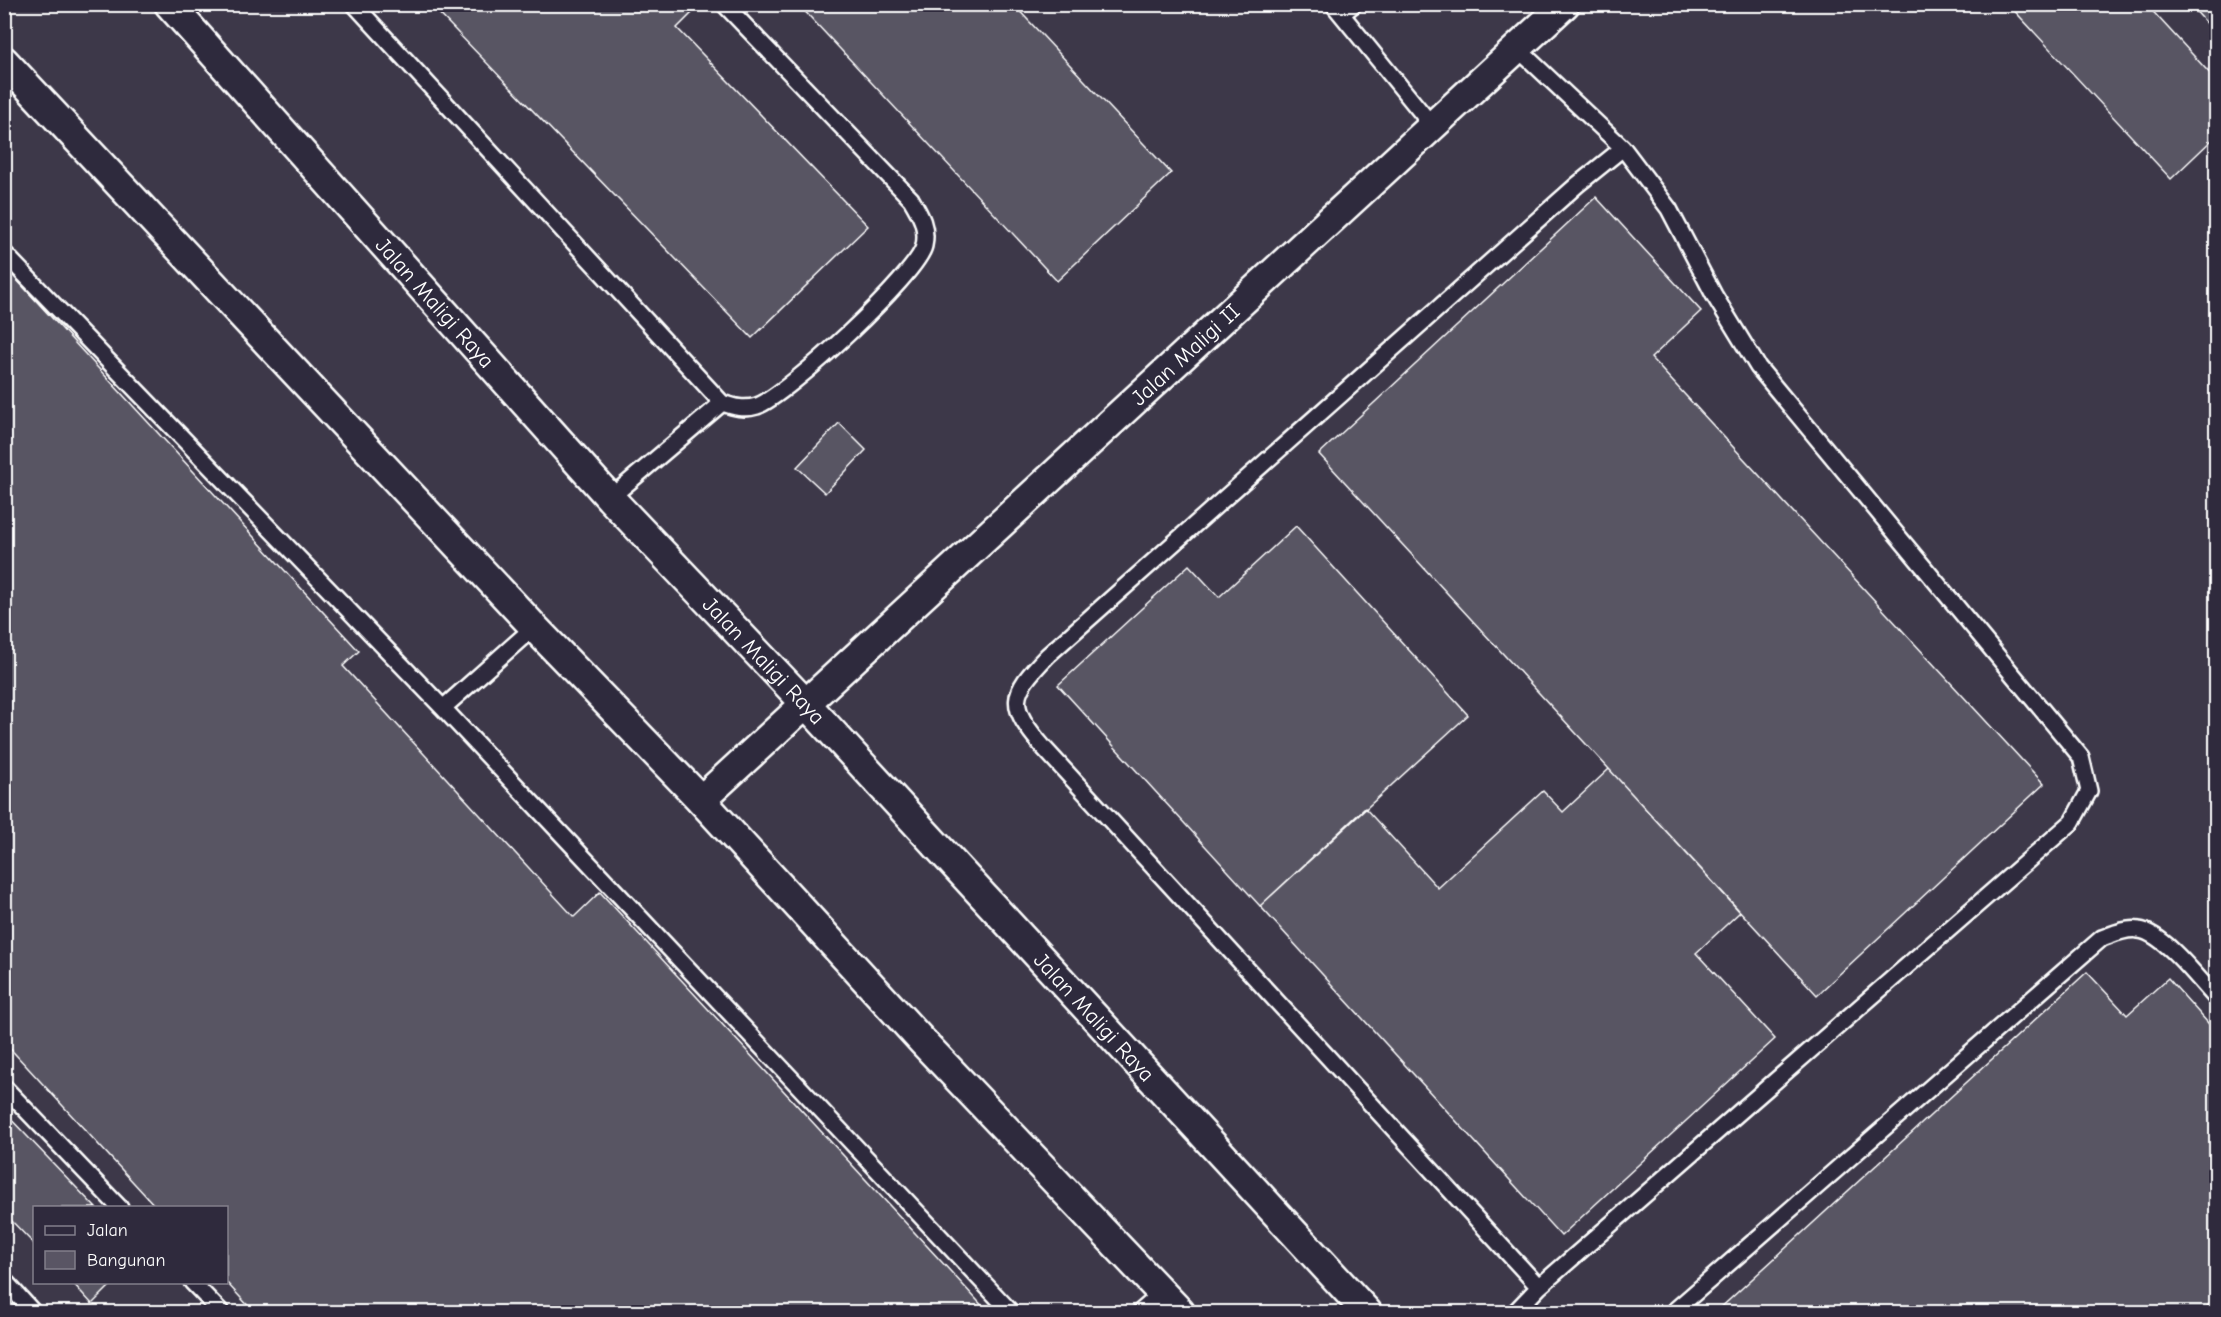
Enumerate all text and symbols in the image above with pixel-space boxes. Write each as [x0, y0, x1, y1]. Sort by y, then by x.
street label: Jalan Maligi Raya [370, 233, 500, 374]
street label: Jalan Maligi II [1126, 299, 1245, 411]
street label: Jalan Maligi Raya [697, 592, 830, 730]
street label: Jalan Maligi Raya [1028, 948, 1160, 1087]
legend [33, 1206, 228, 1284]
text: Jalan [87, 1220, 128, 1241]
text: Bangunan [87, 1250, 165, 1271]

